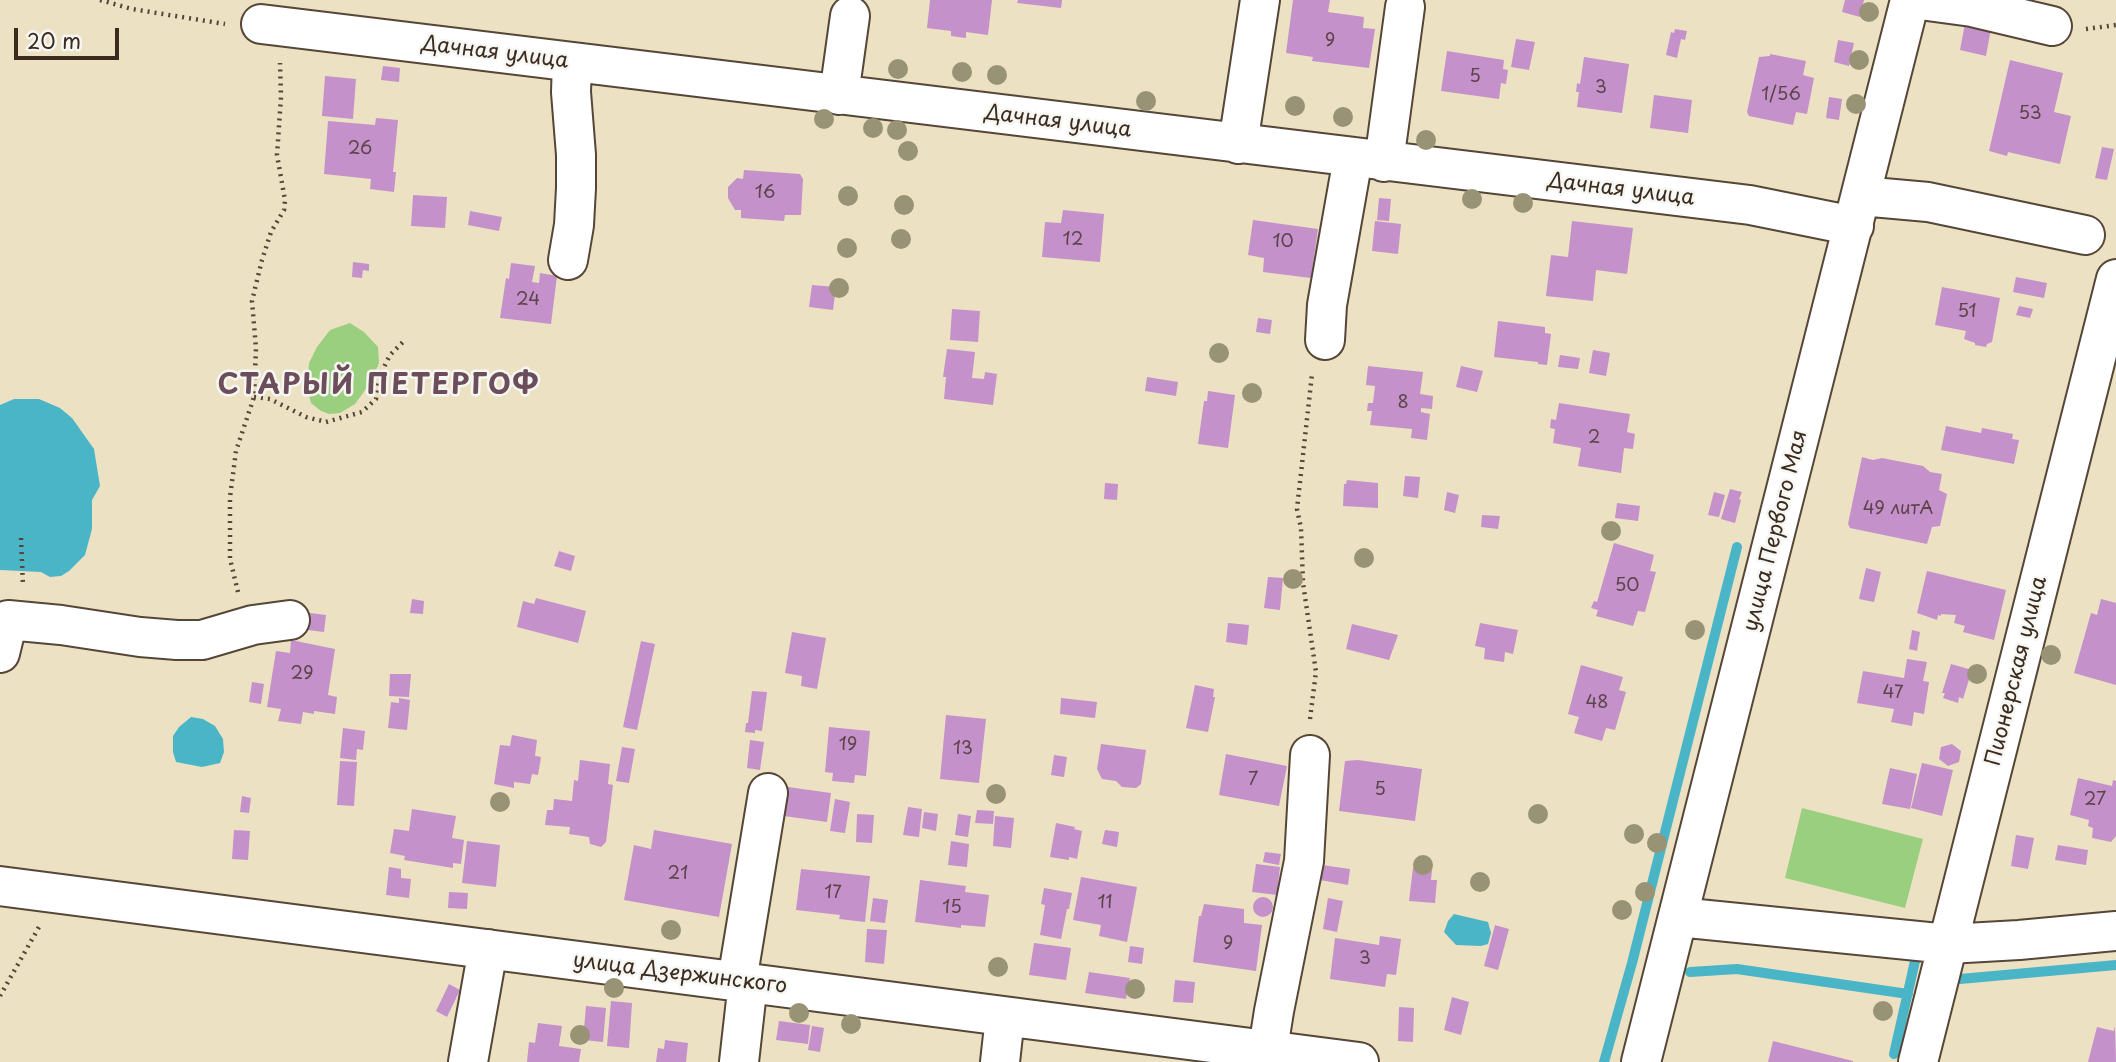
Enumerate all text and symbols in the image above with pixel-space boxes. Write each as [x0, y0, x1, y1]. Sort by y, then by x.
scale bar [18, 14, 122, 58]
text: 20 m [27, 24, 81, 56]
house number: 9 [1325, 30, 1335, 52]
street label: Дачная улица [420, 32, 570, 74]
house number: 5 [1469, 66, 1481, 88]
house number: 3 [1595, 77, 1607, 99]
house number: 1/56 [1761, 84, 1801, 106]
street label: Дачная улица [983, 101, 1133, 143]
house number: 53 [2018, 103, 2042, 125]
house number: 26 [348, 138, 372, 160]
street label: Дачная улица [1546, 169, 1696, 211]
house number: 16 [755, 182, 775, 204]
house number: 12 [1063, 229, 1083, 251]
house number: 10 [1272, 231, 1294, 253]
house number: 24 [516, 289, 540, 311]
house number: 51 [1957, 301, 1977, 323]
district label: СТАРЫЙ ПЕТЕРГОФ [220, 369, 538, 403]
house number: 8 [1397, 392, 1409, 414]
house number: 2 [1588, 427, 1600, 449]
street label: улица Первого Мая [1739, 428, 1813, 634]
house number: 49 литА [1863, 498, 1933, 520]
street label: Пионерская улица [1981, 574, 2053, 768]
house number: 50 [1615, 575, 1639, 597]
house number: 29 [291, 663, 313, 685]
house number: 47 [1882, 682, 1904, 704]
house number: 48 [1585, 692, 1609, 714]
house number: 19 [839, 734, 857, 756]
house number: 13 [953, 738, 973, 760]
house number: 7 [1248, 769, 1258, 791]
house number: 5 [1374, 779, 1386, 801]
house number: 27 [2084, 789, 2106, 811]
house number: 21 [668, 863, 688, 885]
house number: 17 [824, 882, 842, 904]
house number: 11 [1097, 892, 1113, 914]
house number: 15 [942, 897, 962, 919]
house number: 9 [1223, 933, 1233, 955]
street label: улица Дзержинского [571, 948, 789, 1000]
house number: 3 [1359, 948, 1371, 970]

